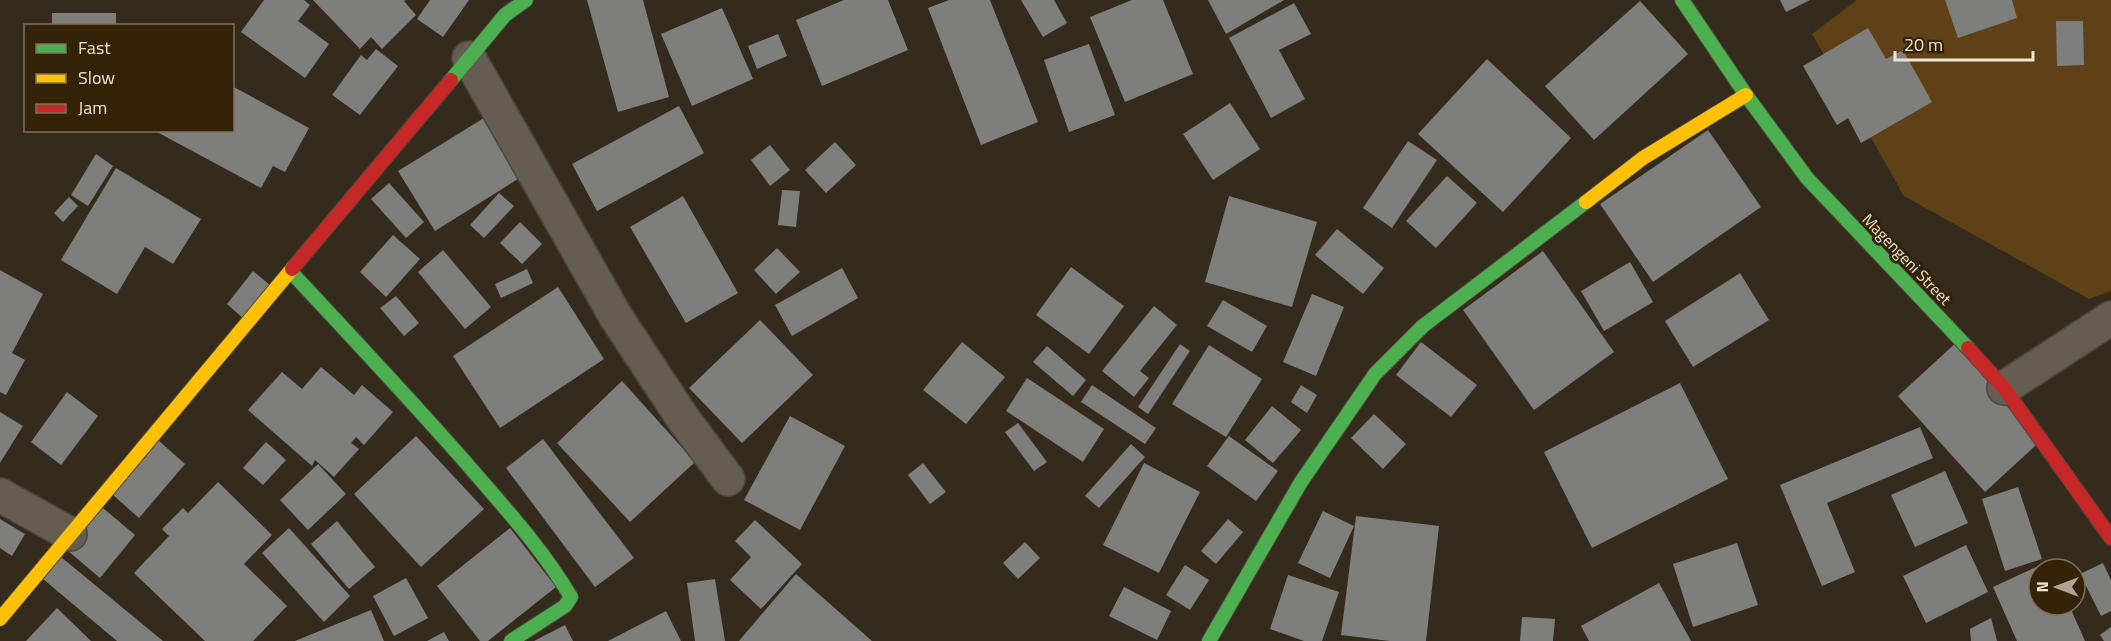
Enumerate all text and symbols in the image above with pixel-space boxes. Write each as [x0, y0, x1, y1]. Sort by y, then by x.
legend [24, 24, 234, 132]
scale bar [1895, 24, 2033, 62]
text: 20 m [1904, 31, 1943, 58]
text: Fast [78, 34, 111, 61]
text: Slow [78, 64, 115, 91]
text: Jam [78, 94, 107, 121]
street label: Magengeni Street [1857, 208, 1957, 311]
north arrow [2027, 557, 2087, 617]
text: N [2030, 581, 2054, 593]

